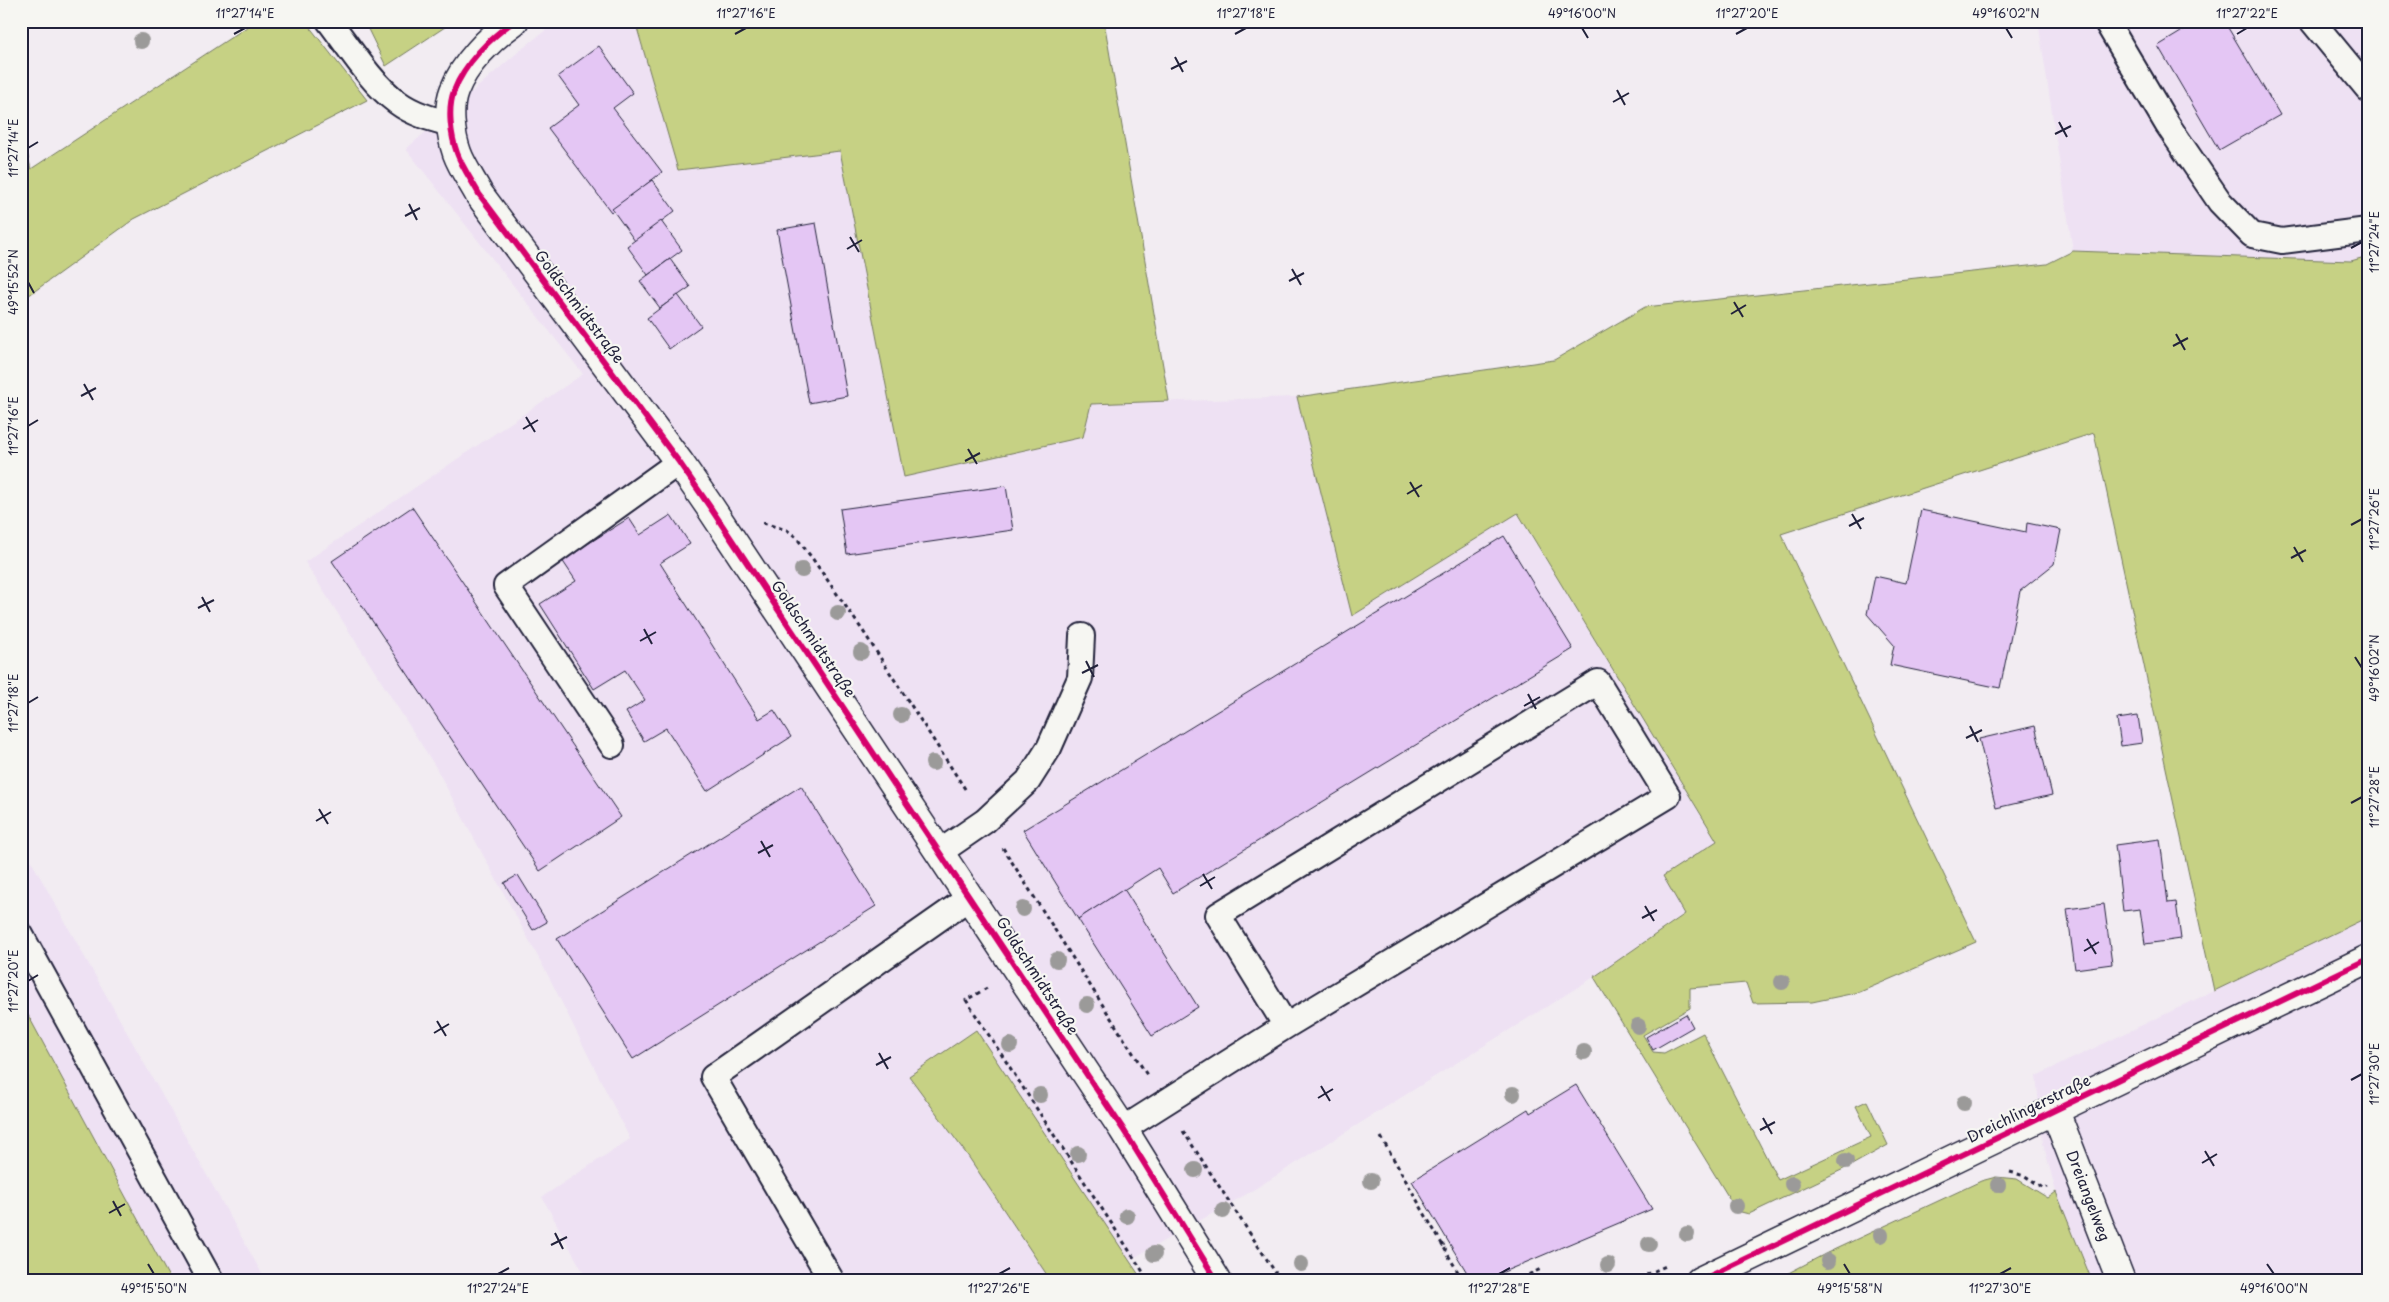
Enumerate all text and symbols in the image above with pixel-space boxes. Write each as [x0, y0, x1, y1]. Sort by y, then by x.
text: 11°27'14"E [215, 4, 275, 22]
text: 11°27'16"E [716, 4, 776, 22]
text: 11°27'18"E [1217, 4, 1275, 22]
text: 49°16'00"N [1548, 4, 1616, 22]
text: 11°27'20"E [1716, 4, 1778, 22]
text: 49°16'02"N [1972, 4, 2040, 22]
text: 11°27'22"E [2216, 4, 2278, 22]
text: 11°27'14"E [4, 118, 22, 178]
text: 11°27'24"E [2365, 211, 2383, 273]
street label: Goldschmidtstraße [530, 245, 631, 368]
text: 49°15'52"N [4, 249, 22, 315]
text: 11°27'16"E [4, 396, 22, 456]
text: 11°27'26"E [2365, 488, 2383, 550]
street label: Goldschmidtstraße [766, 575, 862, 701]
text: 49°16'02"N [2365, 634, 2383, 702]
text: 11°27'18"E [4, 674, 22, 732]
text: 11°27'28"E [2365, 766, 2383, 828]
street label: Goldschmidtstraße [991, 912, 1085, 1039]
text: 11°27'20"E [4, 950, 22, 1012]
text: 11°27'30"E [2365, 1043, 2383, 1105]
street label: Dreichlingerstraße [1963, 1068, 2094, 1148]
street label: Dreiangelweg [2061, 1146, 2117, 1244]
text: 49°15'50"N [121, 1279, 187, 1297]
text: 11°27'24"E [467, 1279, 529, 1297]
text: 11°27'26"E [968, 1279, 1030, 1297]
text: 11°27'28"E [1468, 1279, 1530, 1297]
text: 49°15'58"N [1817, 1279, 1883, 1297]
text: 11°27'30"E [1969, 1279, 2031, 1297]
text: 49°16'00"N [2240, 1279, 2308, 1297]

